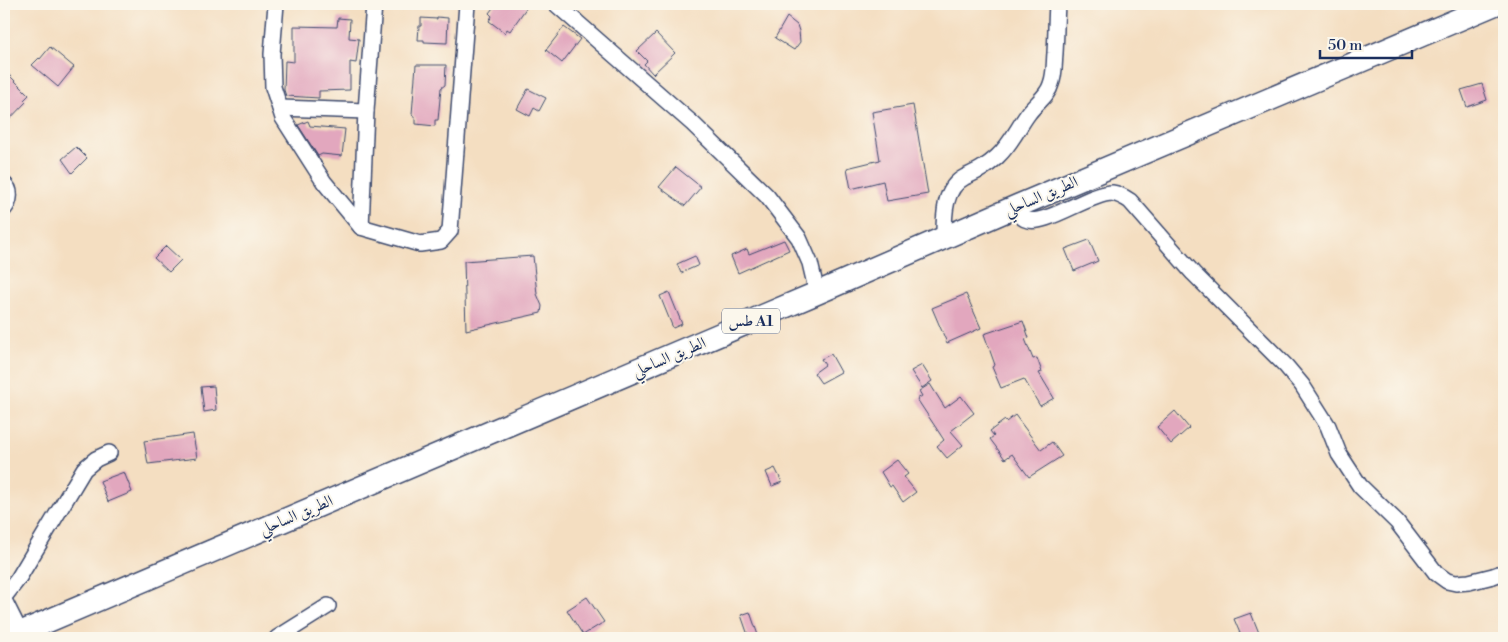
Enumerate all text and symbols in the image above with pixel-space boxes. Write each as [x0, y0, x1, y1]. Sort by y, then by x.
scale bar [1320, 28, 1413, 60]
text: 50 m [1328, 36, 1362, 55]
street label: الطريق الساحلي [1001, 172, 1083, 225]
road number: طس A1 [722, 308, 780, 334]
street label: الطريق الساحلي [629, 333, 711, 386]
street label: الطريق الساحلي [256, 491, 338, 544]

